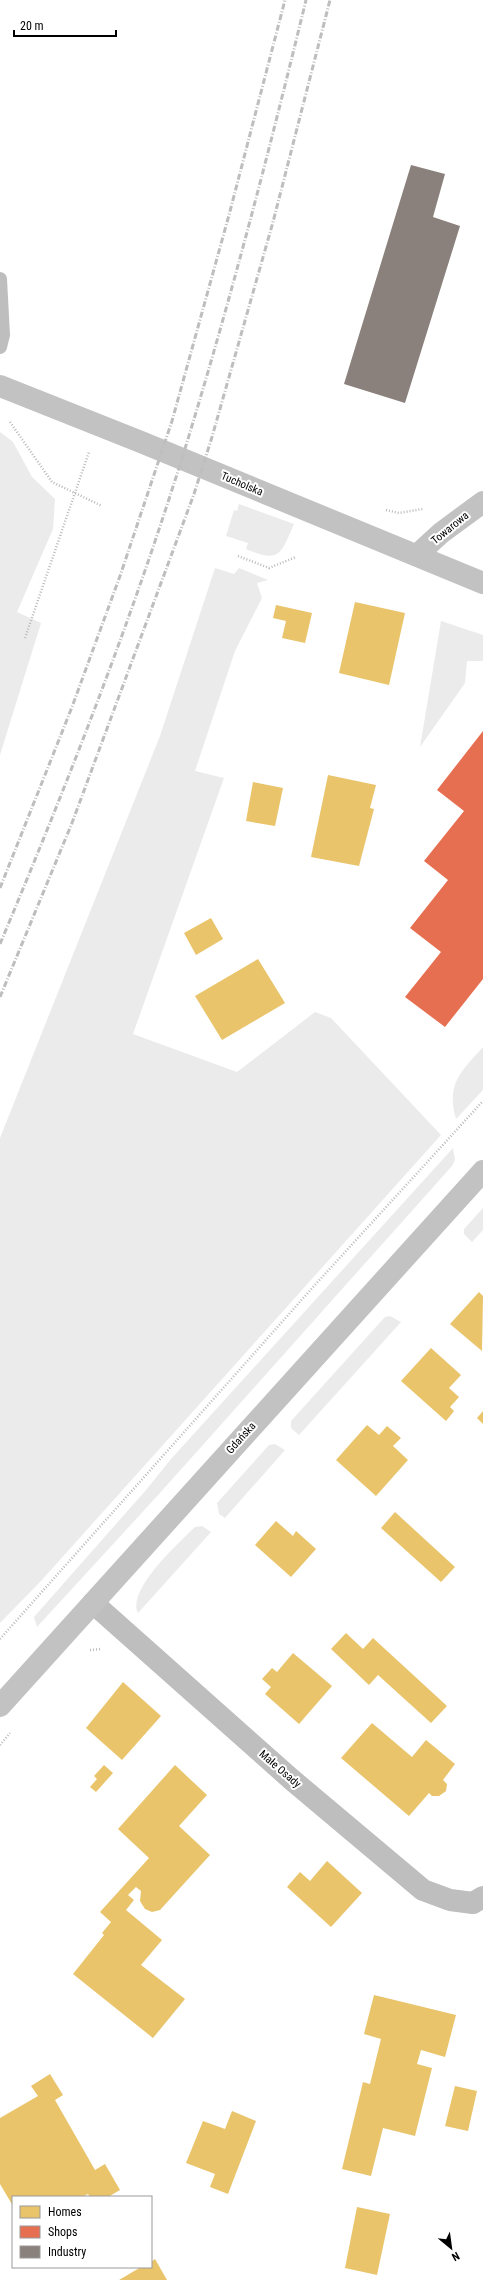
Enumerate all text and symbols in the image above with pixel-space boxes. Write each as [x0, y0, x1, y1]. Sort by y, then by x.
scale bar [14, 12, 116, 38]
text: 20 m [20, 19, 44, 33]
street label: Tucholska [219, 469, 265, 499]
street label: Towarowa [429, 509, 471, 547]
street label: Gdańska [224, 1420, 258, 1456]
street label: Małe Osady [257, 1747, 304, 1791]
legend [12, 2196, 152, 2268]
text: Homes [48, 2205, 82, 2219]
text: Shops [48, 2225, 77, 2239]
north arrow [431, 2228, 471, 2268]
text: Industry [48, 2245, 86, 2259]
text: N [449, 2249, 462, 2264]

